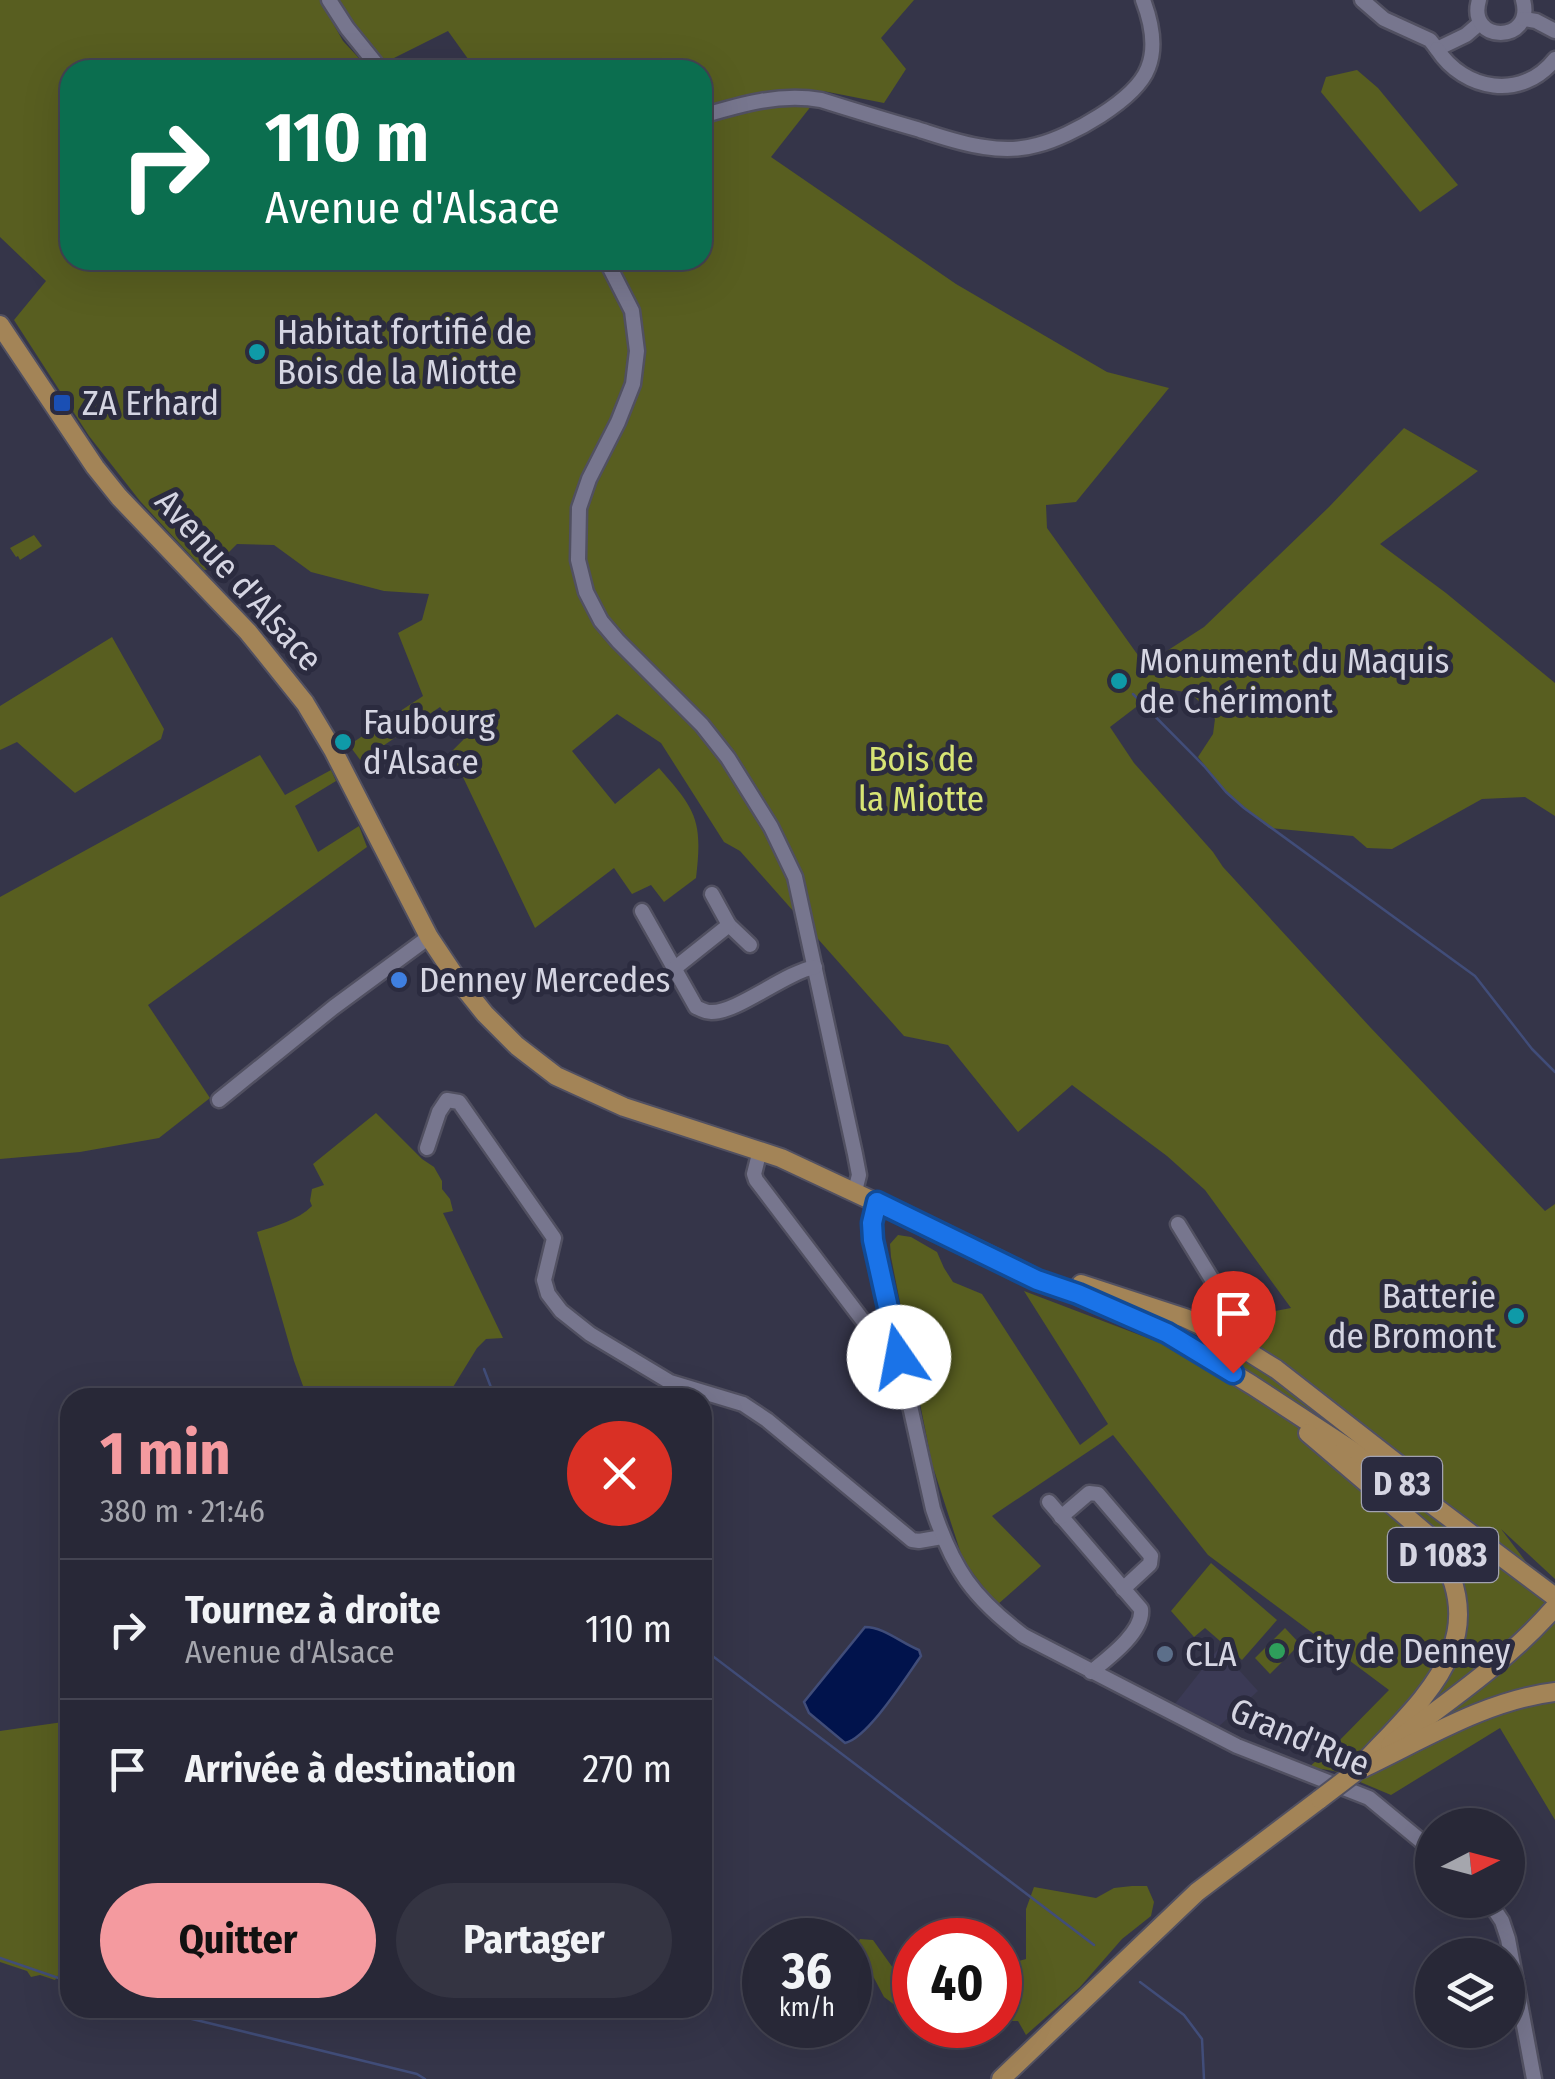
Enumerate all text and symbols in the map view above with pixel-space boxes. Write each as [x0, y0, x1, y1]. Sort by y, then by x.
text: 110 m [265, 96, 429, 180]
icon: right [100, 100, 230, 230]
text: Avenue d'Alsace [265, 181, 560, 235]
place label: Habitat fortifié de Bois de la Miotte [277, 311, 532, 393]
marker: Habitat fortifié de Bois de la Miotte [246, 341, 268, 363]
place label: ZA Erhard [82, 382, 219, 424]
marker: ZA Erhard [51, 392, 73, 414]
street label: Avenue d'Alsace [147, 481, 331, 679]
place label: Monument du Maquis de Chérimont [1139, 640, 1450, 722]
marker: Monument du Maquis de Chérimont [1108, 670, 1130, 692]
place label: Faubourg d'Alsace [363, 701, 496, 783]
marker: Faubourg d'Alsace [332, 731, 354, 753]
park label: Bois de la Miotte [858, 738, 984, 820]
place label: Denney Mercedes [419, 959, 671, 1001]
marker: Denney Mercedes [388, 969, 410, 991]
pin [1191, 1271, 1276, 1374]
place label: Batterie de Bromont [1328, 1275, 1497, 1357]
icon: arrive [1206, 1286, 1261, 1341]
position arrow [847, 1305, 951, 1409]
marker: Batterie de Bromont [1505, 1305, 1527, 1327]
text: 1 min [100, 1418, 231, 1490]
button: close [567, 1421, 672, 1526]
road number: D 83 [1362, 1457, 1442, 1511]
text: 380 m · 21:46 [100, 1492, 265, 1530]
road number: D 1083 [1388, 1528, 1498, 1582]
text: Tournez à droite [185, 1587, 441, 1633]
icon: right [100, 1602, 155, 1657]
text: 110 m [585, 1606, 672, 1652]
place label: City de Denney [1297, 1630, 1511, 1672]
text: Avenue d'Alsace [185, 1633, 395, 1671]
place label: CLA [1185, 1633, 1237, 1675]
marker: City de Denney [1266, 1640, 1288, 1662]
marker: CLA [1154, 1643, 1176, 1665]
street label: Grand'Rue [1224, 1689, 1376, 1785]
icon: arrive [100, 1742, 155, 1797]
text: Arrivée à destination [185, 1746, 516, 1792]
text: 270 m [583, 1746, 672, 1792]
north arrow [1415, 1808, 1525, 1918]
map controls [1415, 1808, 1525, 2048]
button: Quitter [100, 1883, 376, 1998]
button: Partager [396, 1883, 672, 1998]
speed limit sign: 40 [892, 1918, 1022, 2048]
button: layers [1415, 1938, 1525, 2048]
text: 36 [782, 1941, 832, 2001]
text: km/h [779, 1993, 835, 2023]

